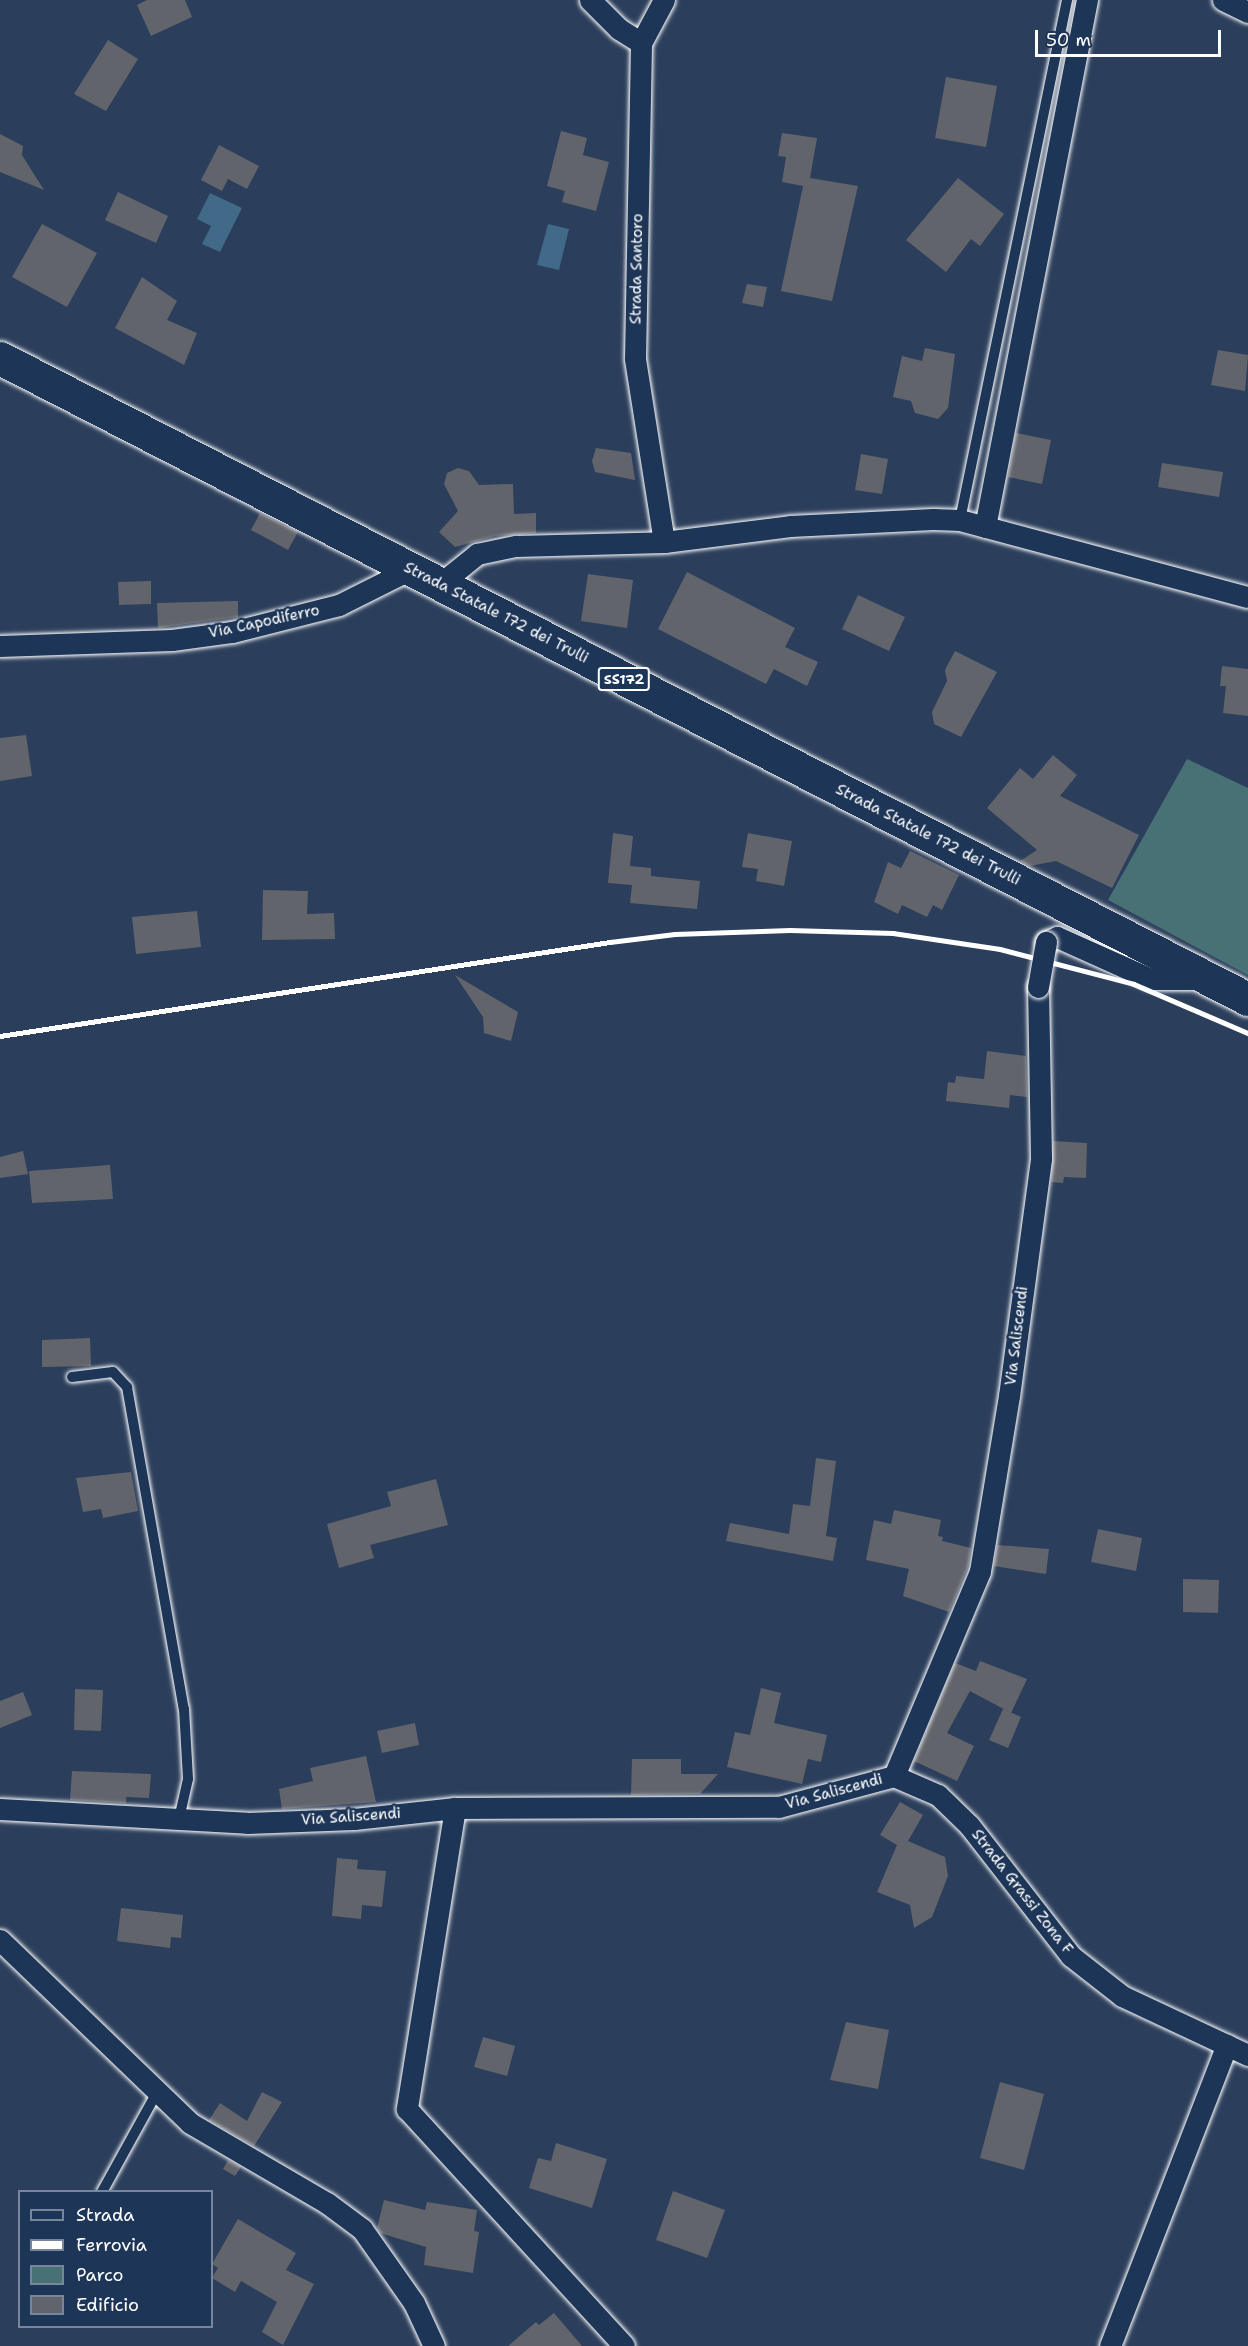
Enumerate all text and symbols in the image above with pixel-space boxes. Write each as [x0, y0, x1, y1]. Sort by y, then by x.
scale bar [1038, 18, 1224, 56]
text: 50 m [1046, 28, 1091, 52]
street label: Strada Santoro [627, 213, 647, 325]
street label: Strada Statale 172 dei Trulli [401, 559, 591, 667]
street label: Via Capodiferro [207, 601, 321, 643]
road number: SS172 [597, 668, 651, 690]
street label: Strada Statale 172 dei Trulli [833, 781, 1023, 889]
street label: Via Saliscendi [1002, 1285, 1032, 1387]
street label: Via Saliscendi [783, 1770, 885, 1814]
street label: Via Saliscendi [300, 1805, 402, 1829]
street label: Strada Grassi Zona F [968, 1826, 1076, 1958]
legend [18, 2190, 213, 2328]
text: Strada [76, 2203, 135, 2227]
text: Ferrovia [76, 2233, 147, 2257]
text: Parco [76, 2263, 124, 2287]
text: Edificio [76, 2293, 139, 2317]

